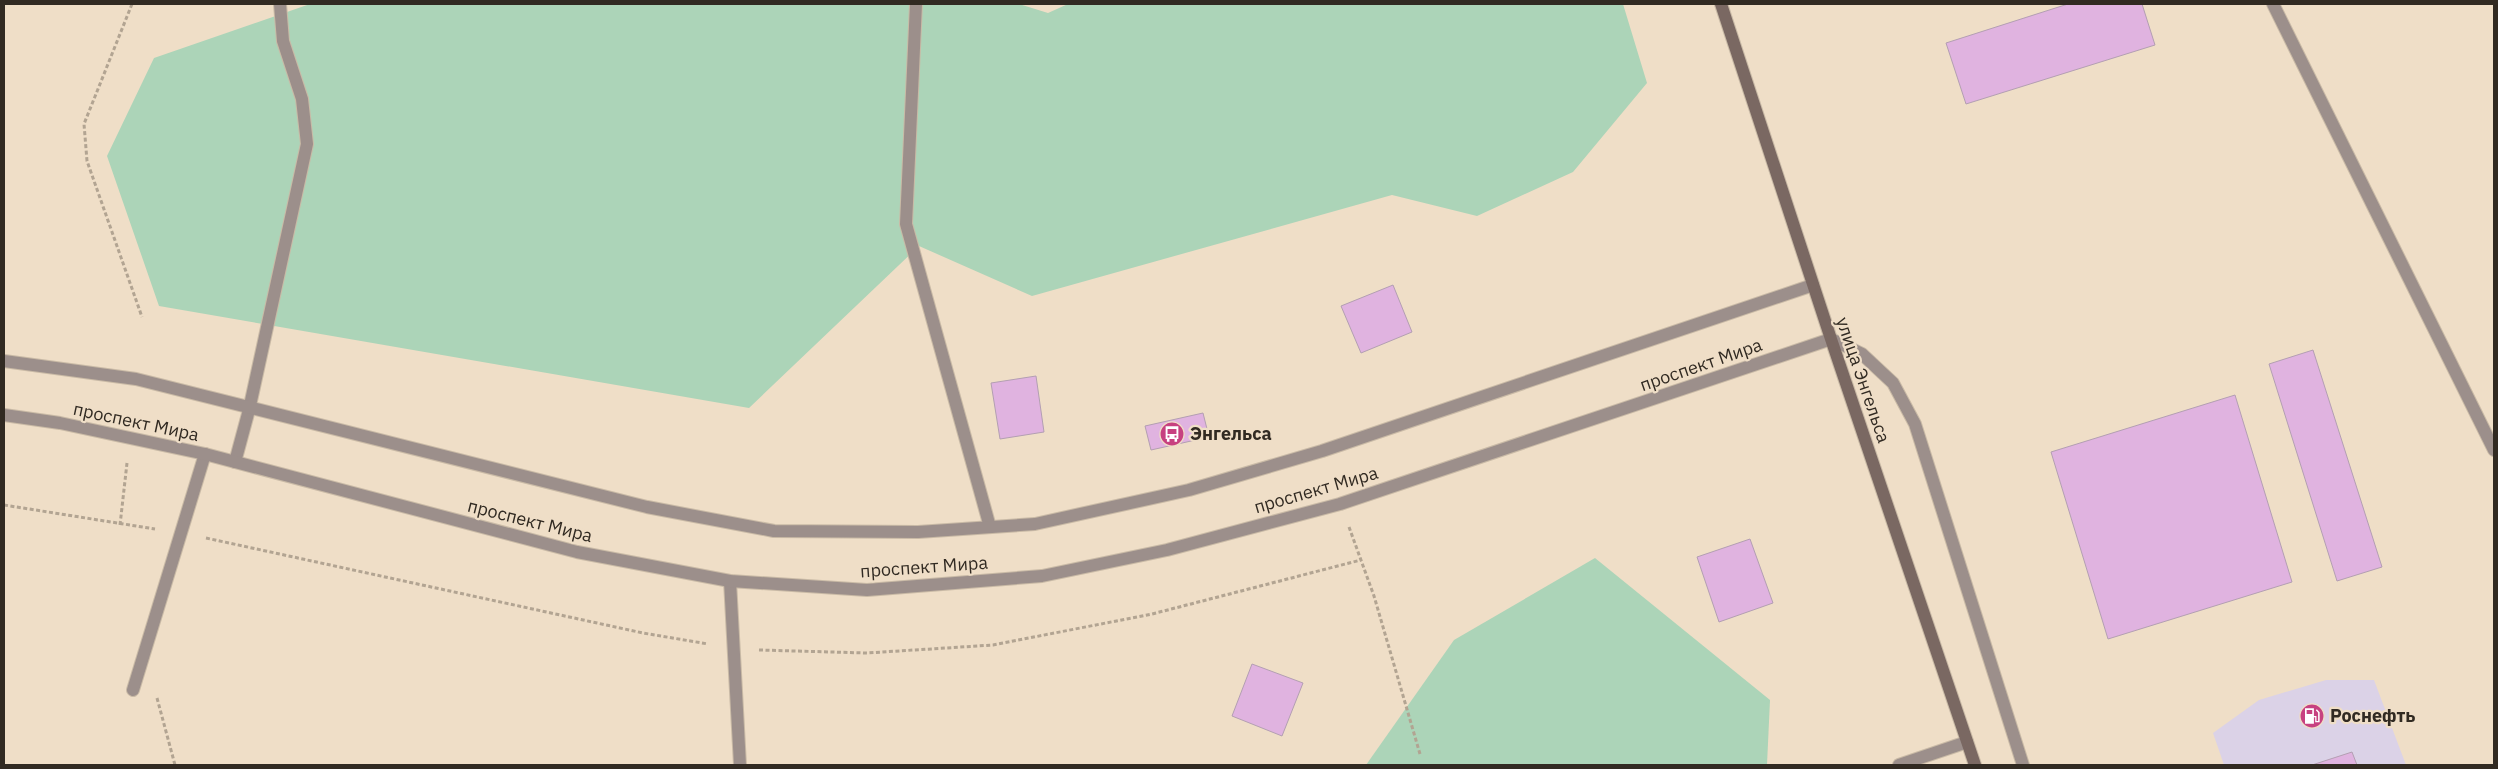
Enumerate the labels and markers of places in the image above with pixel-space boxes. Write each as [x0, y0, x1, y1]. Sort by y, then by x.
bus stop icon: Энгельса [1159, 421, 1185, 447]
place label: Энгельса [1190, 422, 1272, 445]
fuel station icon: Роснефть [2299, 703, 2325, 729]
place label: Роснефть [2330, 704, 2415, 727]

